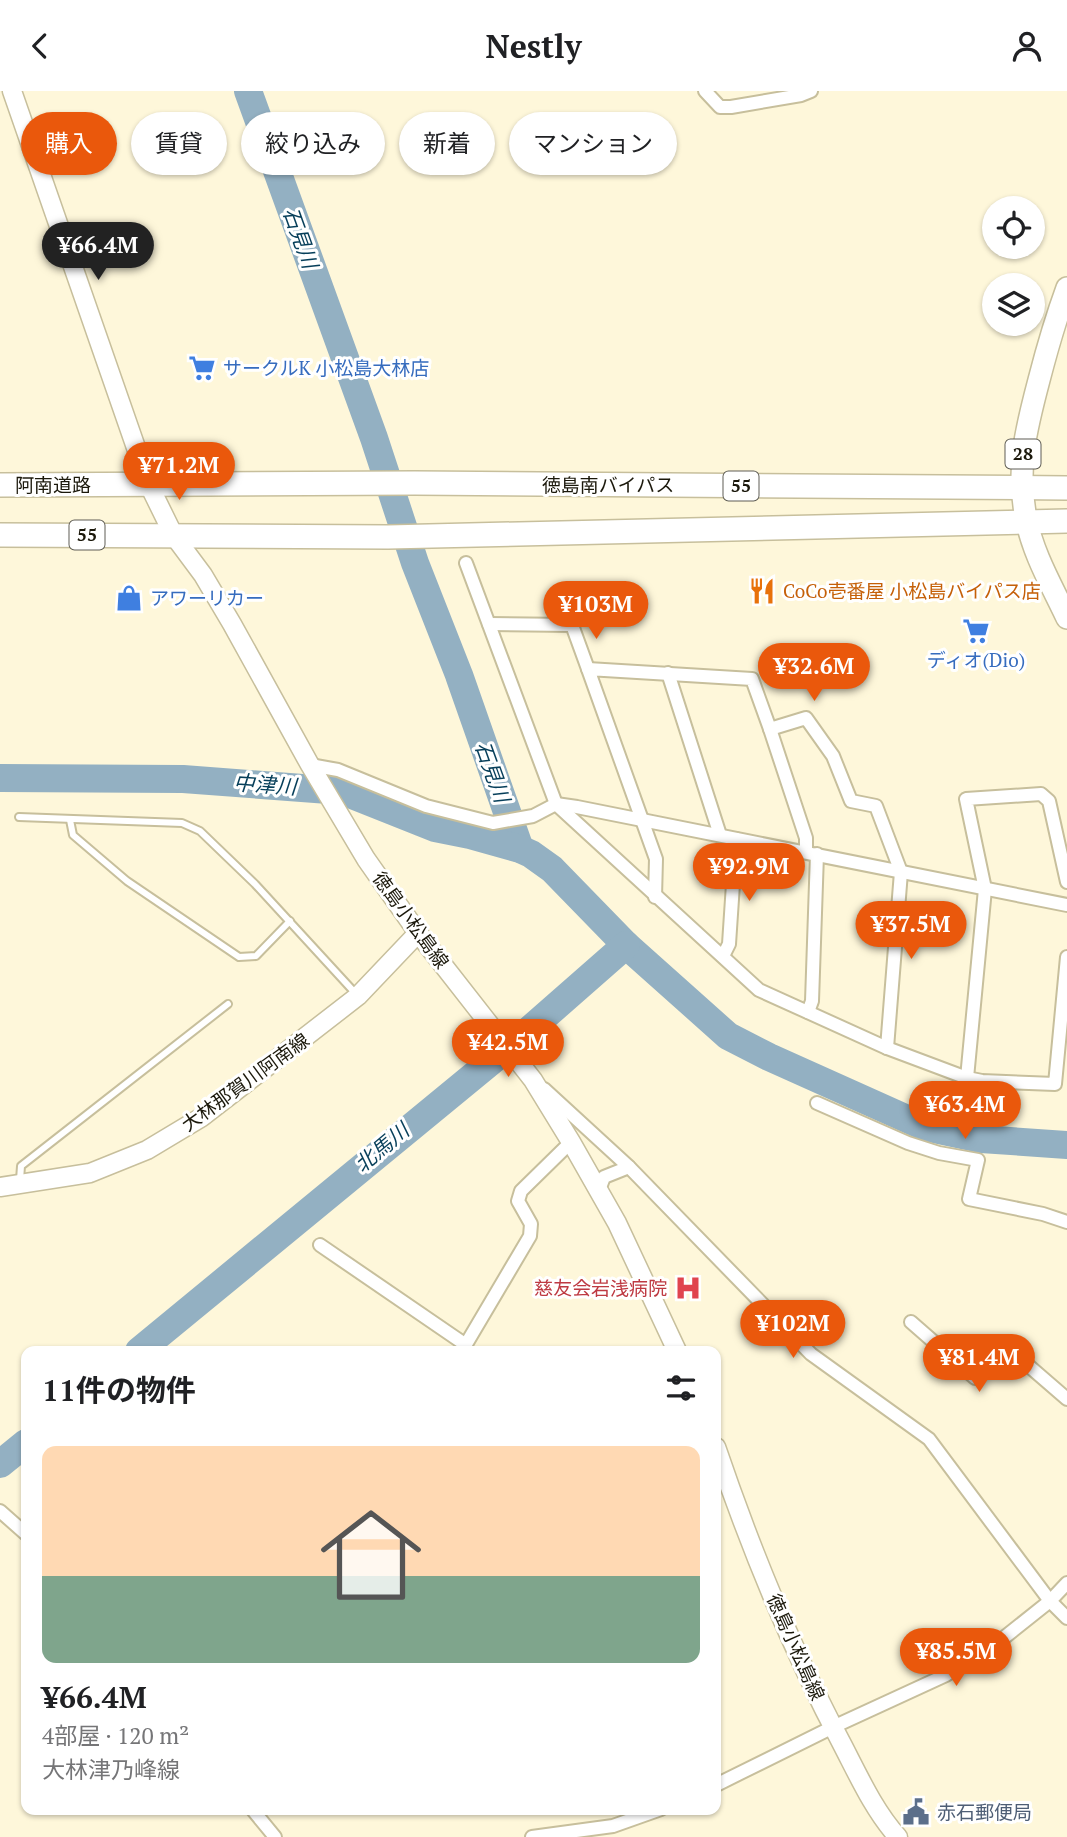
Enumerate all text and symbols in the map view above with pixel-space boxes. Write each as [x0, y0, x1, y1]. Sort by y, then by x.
text: Nestly [485, 25, 582, 67]
icon: back [21, 27, 59, 65]
icon: person [1008, 27, 1046, 65]
chip: 購入 [21, 112, 117, 175]
chip: 賃貸 [131, 112, 227, 175]
chip: 絞り込み [241, 112, 385, 175]
chip: 新着 [399, 112, 495, 175]
chip: マンション [509, 112, 677, 175]
map controls [982, 196, 1045, 336]
button: locate [982, 196, 1045, 259]
water label: 石見川 [277, 203, 326, 274]
pin: ¥66.4M [41, 223, 155, 282]
text: ¥66.4M [58, 229, 138, 260]
button: layers [982, 273, 1045, 336]
supermarket icon: サークルK 小松島大林店 [187, 353, 217, 383]
place label: サークルK 小松島大林店 [223, 355, 429, 380]
road number: 28 [1006, 439, 1040, 468]
pin: ¥71.2M [122, 443, 236, 502]
text: ¥71.2M [139, 449, 219, 480]
road number: 55 [724, 471, 758, 501]
street label: 阿南道路 [15, 472, 91, 497]
street label: 徳島南バイパス [542, 472, 674, 497]
road number: 55 [70, 521, 104, 549]
restaurant icon: CoCo壱番屋 小松島バイパス店 [747, 576, 777, 606]
place label: CoCo壱番屋 小松島バイパス店 [783, 578, 1041, 603]
pin: ¥103M [547, 581, 645, 641]
shop icon: アワーリカー [114, 583, 144, 613]
place label: アワーリカー [150, 585, 264, 610]
text: ¥103M [559, 588, 633, 619]
supermarket icon: ディオ(Dio) [961, 616, 991, 646]
pin: ¥32.6M [757, 643, 871, 703]
place label: ディオ(Dio) [927, 647, 1025, 672]
text: ¥32.6M [774, 650, 854, 681]
water label: 石見川 [469, 737, 518, 808]
water label: 中津川 [233, 768, 299, 800]
pin: ¥92.9M [692, 843, 806, 903]
text: ¥92.9M [709, 850, 789, 881]
street label: 徳島小松島線 [368, 866, 455, 973]
pin: ¥37.5M [854, 901, 968, 961]
text: ¥37.5M [872, 908, 950, 939]
pin: ¥42.5M [451, 1019, 565, 1079]
text: ¥42.5M [468, 1026, 548, 1057]
street label: 大林那賀川阿南線 [176, 1027, 314, 1136]
pin: ¥63.4M [908, 1081, 1022, 1141]
text: ¥63.4M [925, 1088, 1005, 1119]
water label: 北馬川 [348, 1115, 416, 1178]
hospital icon: 慈友会岩浅病院 [673, 1273, 703, 1303]
place label: 慈友会岩浅病院 [534, 1275, 667, 1300]
pin: ¥102M [744, 1301, 842, 1360]
text: ¥102M [756, 1307, 830, 1338]
pin: ¥81.4M [922, 1335, 1036, 1394]
text: ¥81.4M [939, 1341, 1019, 1372]
icon: filters [662, 1369, 700, 1407]
text: 11件の物件 [42, 1370, 196, 1410]
icon: home [308, 1492, 434, 1618]
street label: 徳島小松島線 [762, 1590, 831, 1704]
pin: ¥85.5M [899, 1629, 1013, 1688]
text: ¥85.5M [916, 1635, 996, 1666]
text: ¥66.4M [42, 1677, 147, 1717]
text: 4部屋 · 120 m² [42, 1720, 189, 1751]
text: 大林津乃峰線 [42, 1754, 180, 1785]
public building icon: 赤石郵便局 [901, 1797, 931, 1827]
place label: 赤石郵便局 [937, 1799, 1032, 1824]

